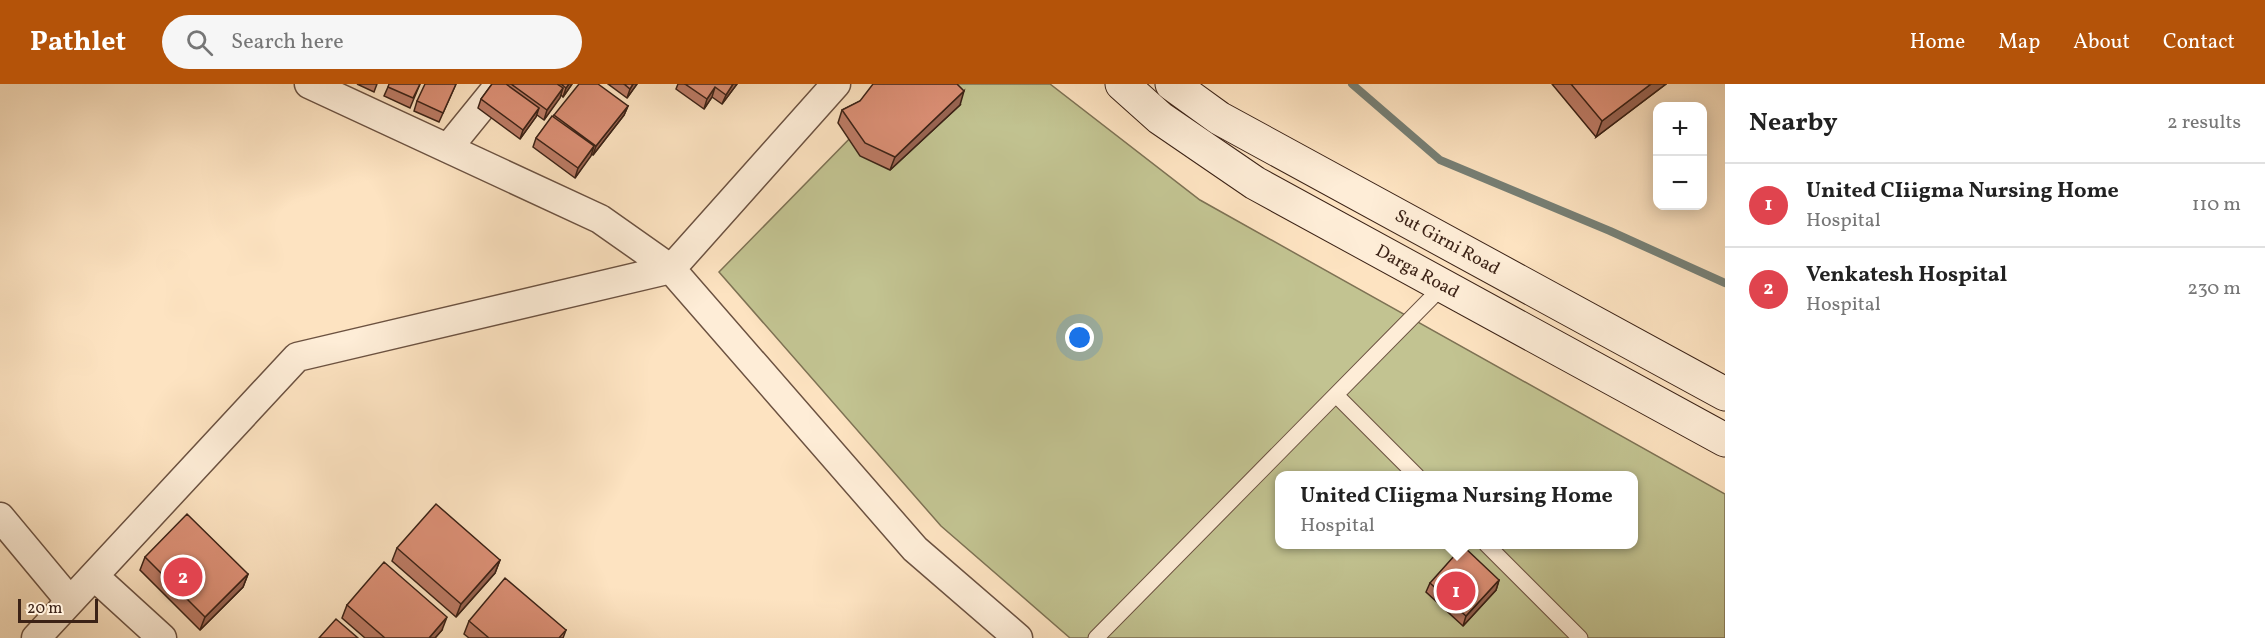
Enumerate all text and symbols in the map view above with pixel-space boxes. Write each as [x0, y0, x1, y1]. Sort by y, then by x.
search box [162, 15, 582, 69]
text: Pathlet [30, 23, 126, 62]
icon: search [183, 26, 216, 59]
text: Search here [231, 27, 344, 58]
text: Home [1910, 28, 1965, 57]
text: Map [1998, 28, 2040, 57]
text: About [2073, 28, 2130, 57]
text: Contact [2163, 28, 2235, 57]
map controls [1653, 102, 1707, 210]
button: + [1653, 102, 1707, 156]
text: Nearby [1749, 105, 1838, 141]
text: 2 results [2167, 109, 2241, 137]
button: − [1653, 156, 1707, 210]
text: United CIiigma Nursing Home [1806, 176, 2119, 207]
text: 1 [1764, 191, 1773, 219]
text: 110 m [2192, 191, 2241, 219]
street label: Sut Girni Road [1390, 204, 1504, 281]
text: Hospital [1806, 207, 1881, 235]
street label: Darga Road [1371, 239, 1464, 305]
text: Venkatesh Hospital [1806, 260, 2007, 291]
text: 2 [1763, 275, 1774, 303]
text: 230 m [2187, 275, 2241, 303]
text: Hospital [1806, 291, 1881, 319]
your location [1065, 323, 1094, 352]
popup [1275, 471, 1638, 549]
text: United CIiigma Nursing Home [1300, 481, 1613, 512]
text: Hospital [1300, 512, 1375, 540]
pin: 2 [164, 554, 202, 600]
pin: 1 [1436, 568, 1476, 614]
scale bar [18, 596, 98, 624]
text: 20 m [27, 598, 62, 620]

